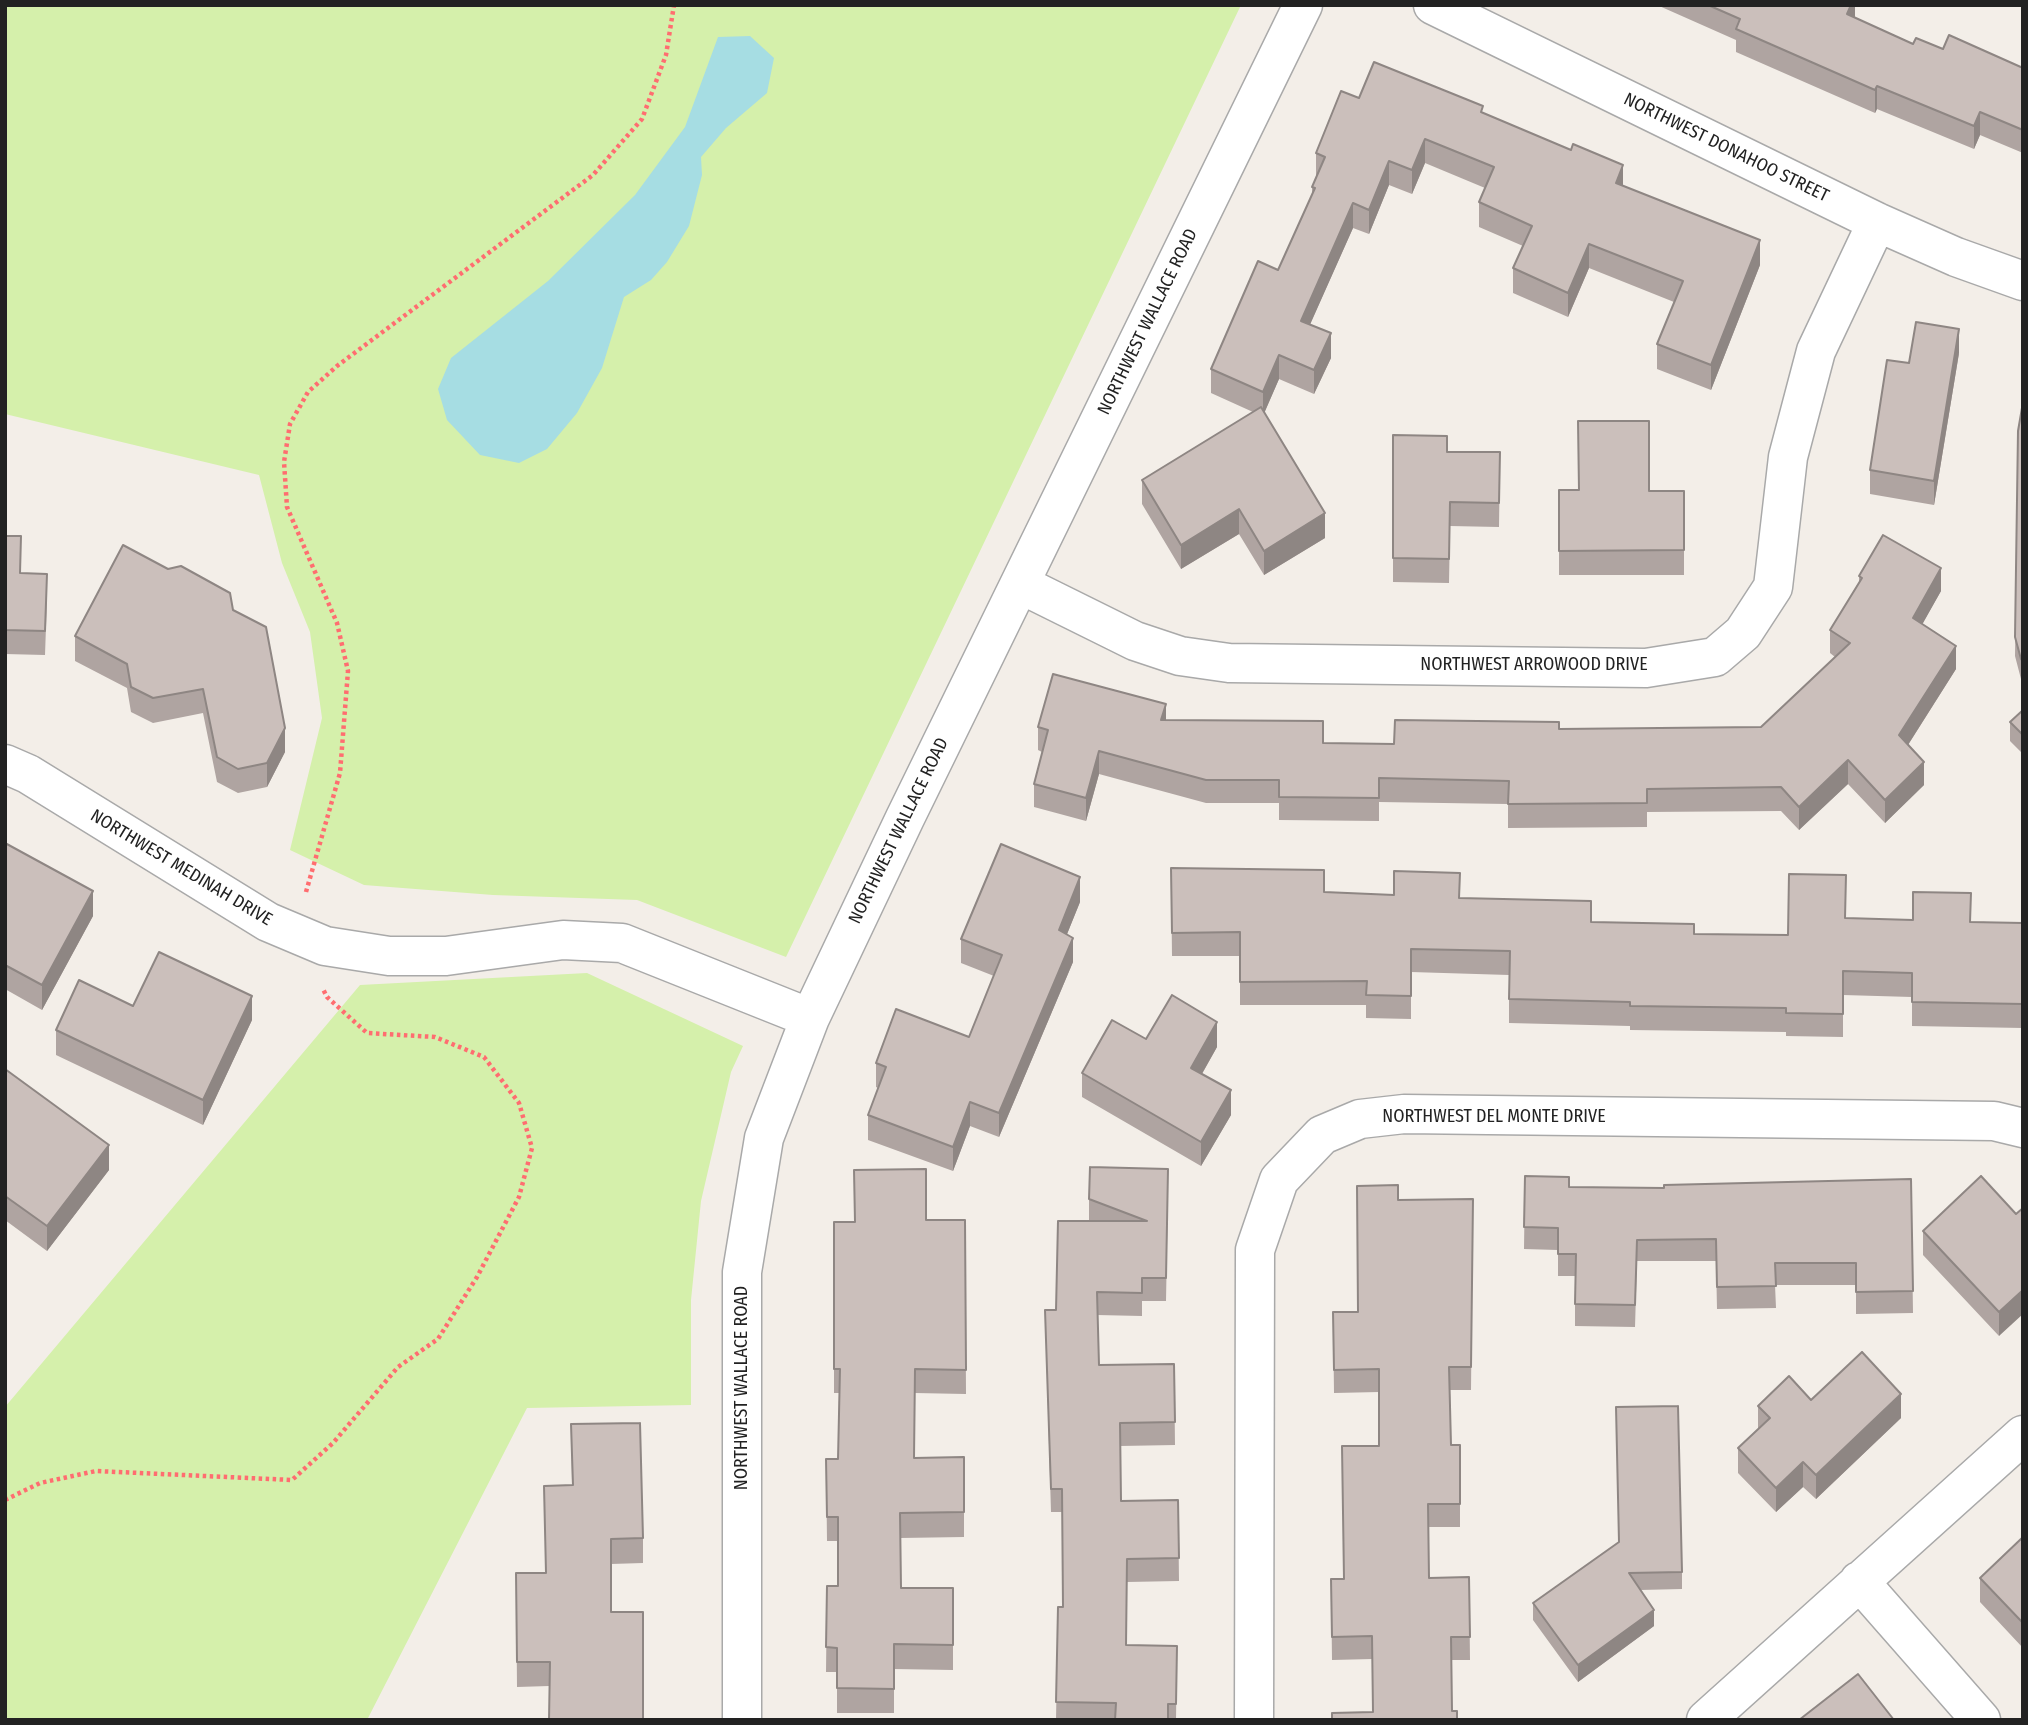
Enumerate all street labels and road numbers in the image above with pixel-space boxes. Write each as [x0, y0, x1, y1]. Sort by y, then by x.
street label: NORTHWEST DONAHOO STREET [1620, 89, 1832, 207]
street label: NORTHWEST WALLACE ROAD [1093, 225, 1203, 419]
street label: NORTHWEST ARROWOOD DRIVE [1420, 654, 1648, 676]
street label: NORTHWEST WALLACE ROAD [844, 734, 954, 928]
street label: NORTHWEST MEDINAH DRIVE [86, 805, 276, 931]
street label: NORTHWEST DEL MONTE DRIVE [1382, 1106, 1606, 1128]
street label: NORTHWEST WALLACE ROAD [731, 1286, 753, 1490]

